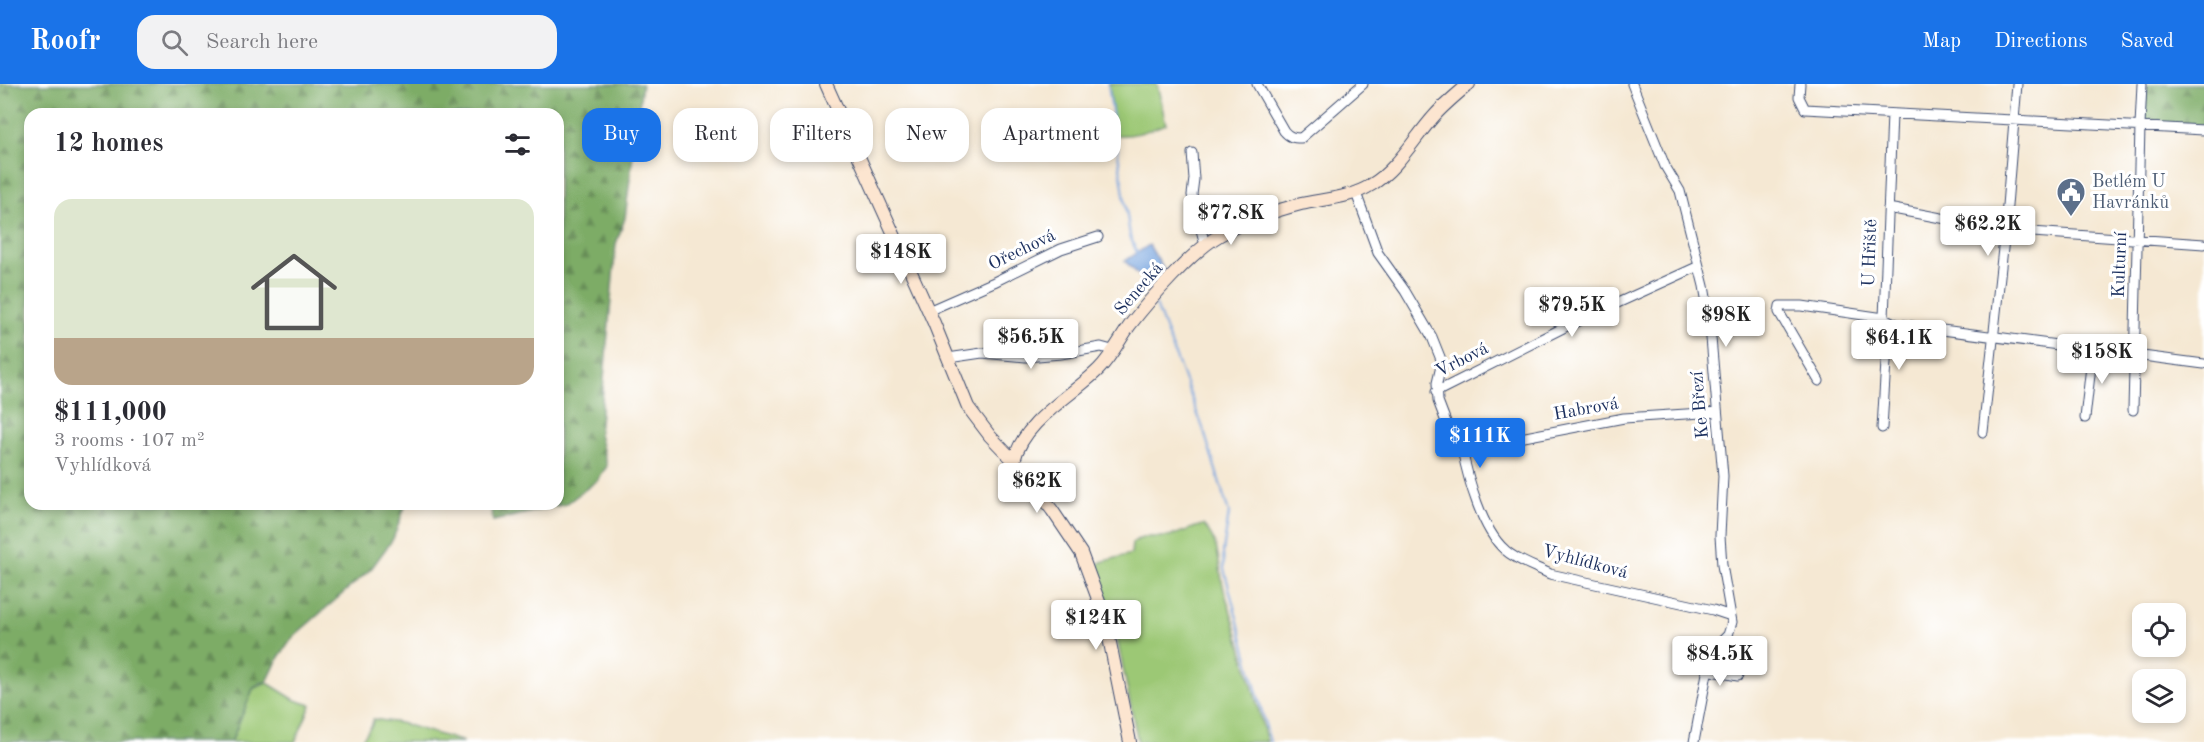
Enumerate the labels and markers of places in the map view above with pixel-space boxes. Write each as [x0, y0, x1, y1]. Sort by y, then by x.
place label: Betlém U Havránků [2092, 173, 2169, 212]
public building icon: Betlém U Havránků [2055, 176, 2087, 218]
pin: $77.8K [1182, 195, 1280, 246]
pin: $62.2K [1939, 206, 2037, 257]
pin: $148K [859, 234, 943, 285]
pin: $79.5K [1523, 287, 1621, 338]
pin: $98K [1690, 297, 1762, 348]
pin: $56.5K [982, 319, 1080, 370]
pin: $64.1K [1850, 320, 1948, 371]
pin: $158K [2060, 334, 2144, 385]
pin: $111K [1438, 418, 1522, 469]
pin: $62K [1001, 463, 1073, 514]
pin: $124K [1054, 600, 1138, 651]
pin: $84.5K [1671, 636, 1769, 687]

